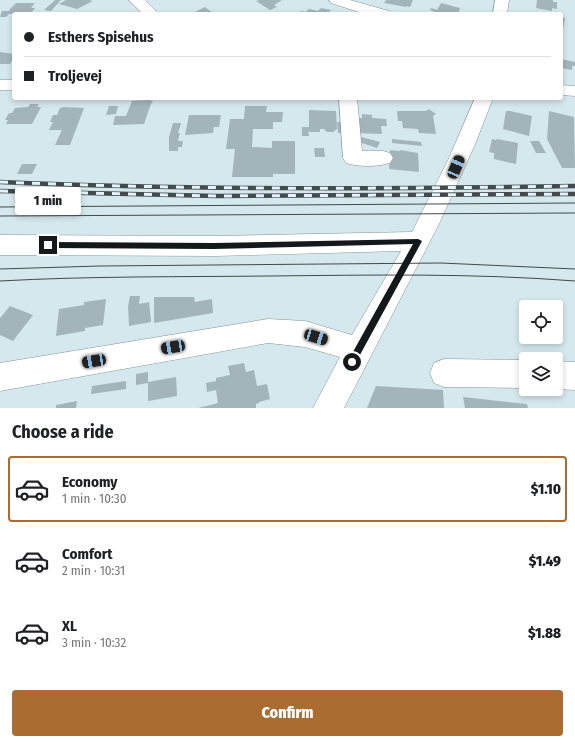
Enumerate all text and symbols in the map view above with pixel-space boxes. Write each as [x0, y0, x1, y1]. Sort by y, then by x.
text: Esthers Spisehus [48, 28, 154, 46]
text: Troljevej [48, 67, 102, 85]
car [446, 154, 466, 180]
callout: 1 min [15, 187, 81, 215]
text: 1 min [34, 193, 62, 208]
route end [39, 236, 57, 254]
map controls [519, 300, 563, 396]
button: locate [519, 300, 563, 344]
car [303, 328, 329, 346]
car [160, 339, 186, 355]
button: layers [519, 352, 563, 396]
car [81, 353, 107, 369]
route start [343, 353, 361, 371]
text: Choose a ride [12, 421, 114, 443]
icon: car [14, 471, 50, 507]
text: Economy [62, 473, 117, 491]
text: $1.10 [531, 480, 561, 498]
text: 1 min · 10:30 [62, 491, 126, 506]
icon: car [14, 543, 50, 579]
text: Comfort [62, 545, 113, 563]
text: $1.49 [529, 552, 561, 570]
text: 2 min · 10:31 [62, 563, 125, 578]
icon: car [14, 615, 50, 651]
text: XL [62, 617, 77, 635]
text: $1.88 [528, 624, 561, 642]
text: 3 min · 10:32 [62, 635, 126, 650]
button: Confirm [12, 690, 563, 736]

